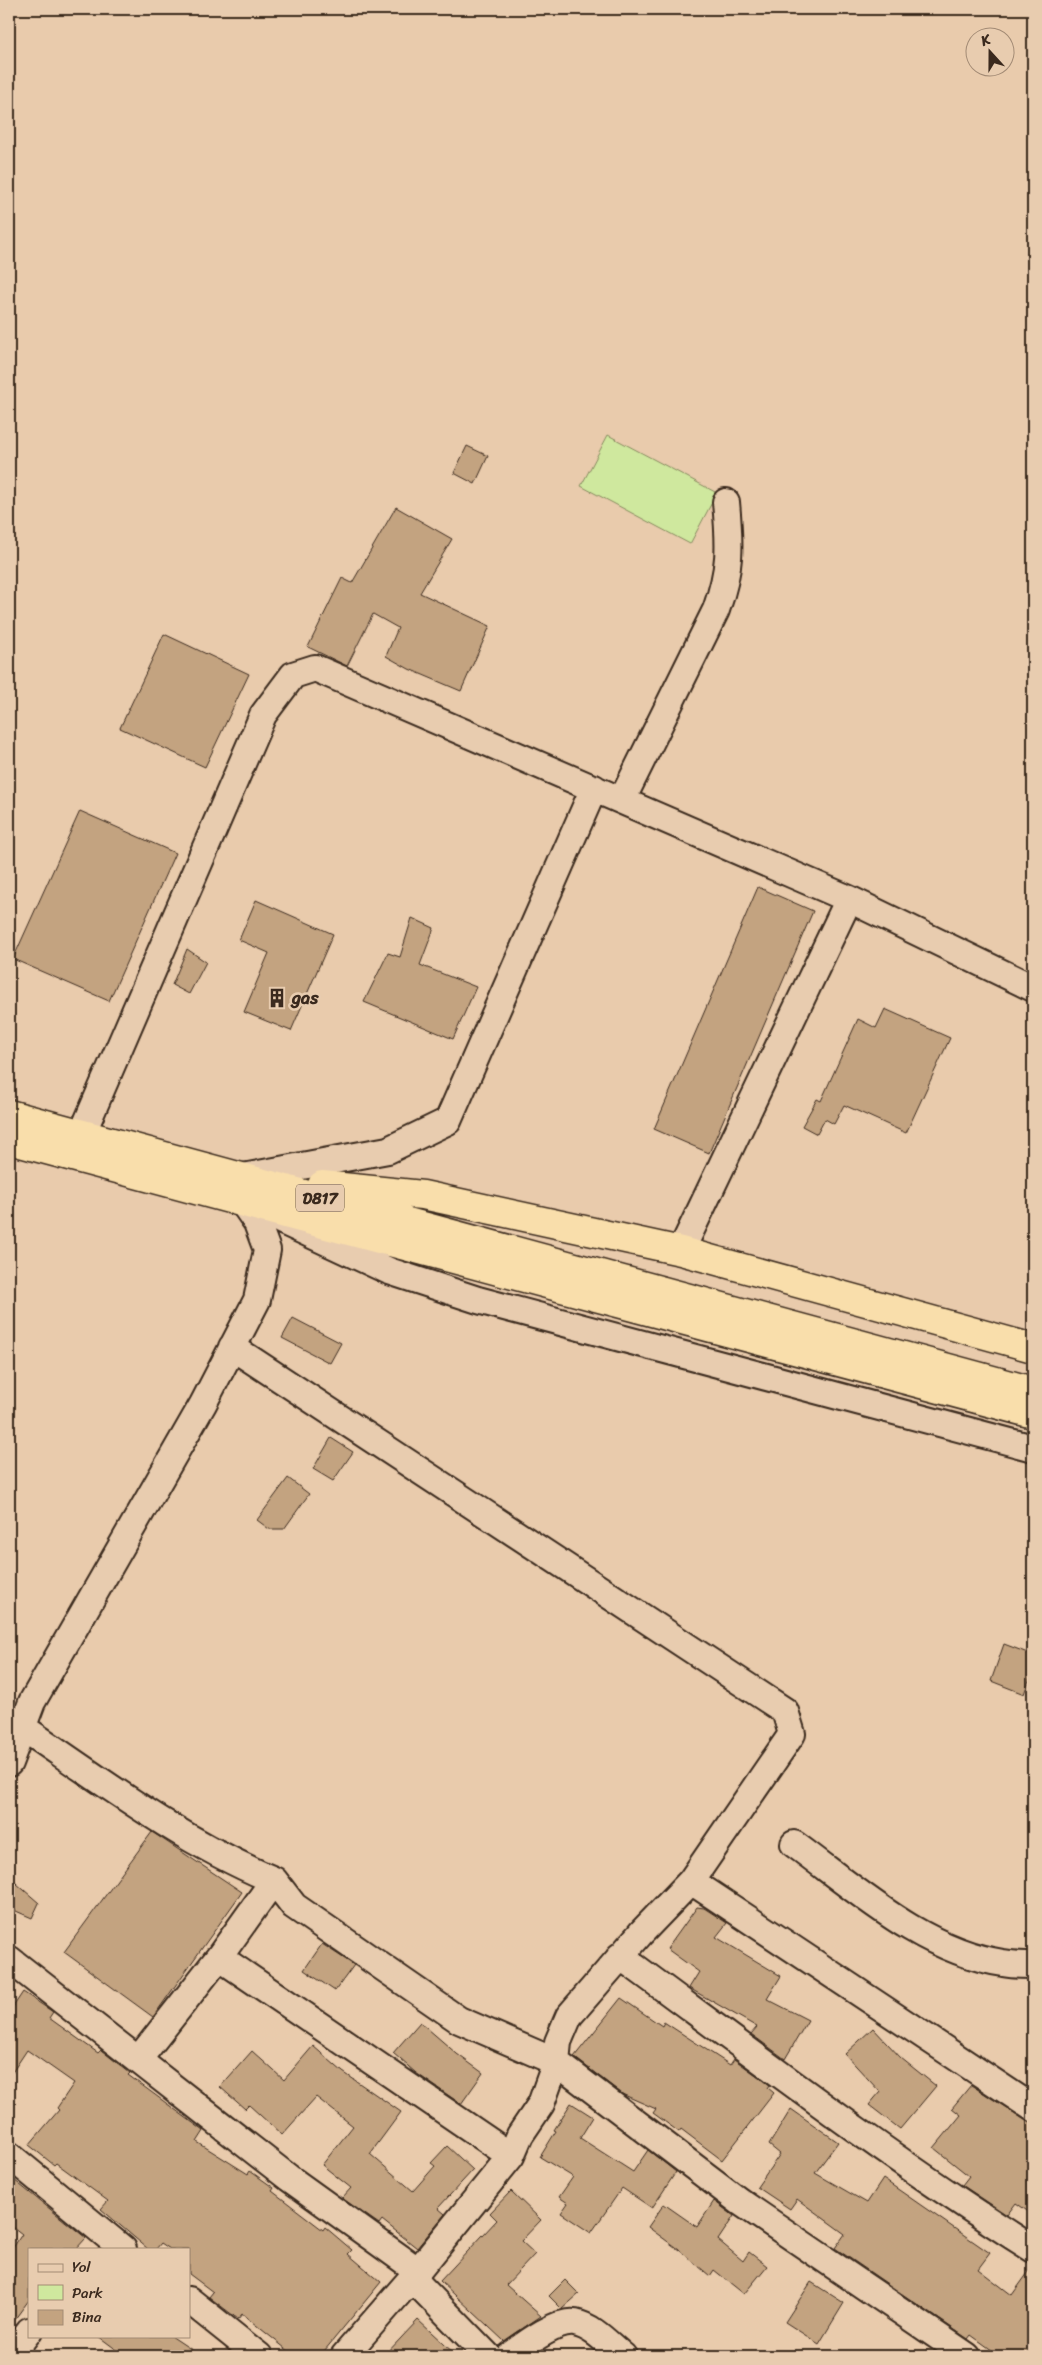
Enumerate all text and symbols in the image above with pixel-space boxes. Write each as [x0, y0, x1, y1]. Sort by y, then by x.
text: K [976, 27, 995, 54]
north arrow [964, 28, 1014, 78]
place label: gas [290, 982, 319, 1014]
building icon: gas [266, 987, 288, 1009]
road number: D817 [296, 1184, 344, 1212]
legend [28, 2248, 190, 2338]
text: Yol [72, 2254, 91, 2280]
text: Park [72, 2280, 103, 2306]
text: Bina [72, 2304, 102, 2330]

